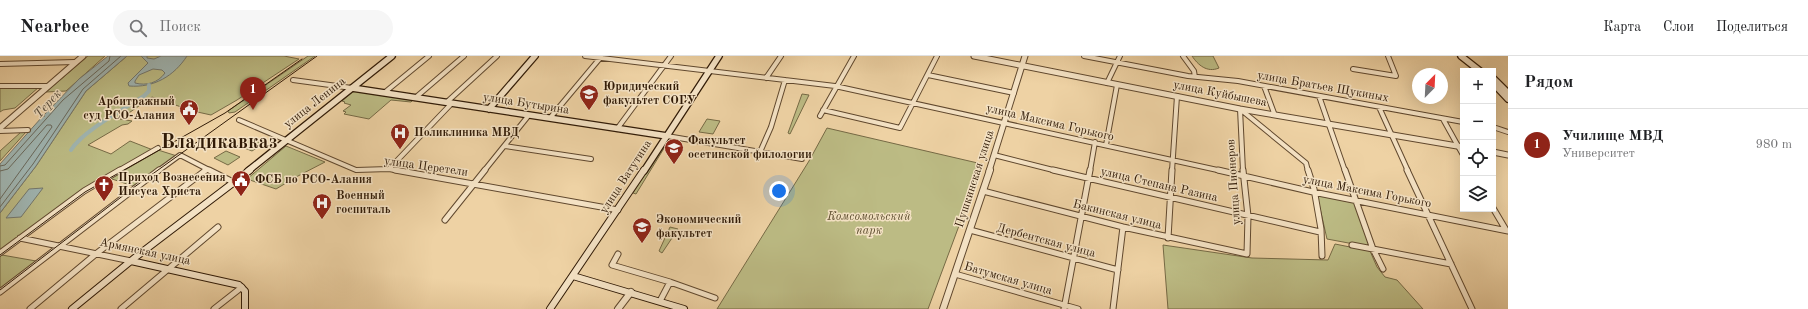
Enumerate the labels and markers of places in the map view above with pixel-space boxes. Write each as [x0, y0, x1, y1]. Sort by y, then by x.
pin: 1 [240, 77, 266, 110]
place label: Юридический факультет СОГУ [603, 81, 697, 107]
school or university icon: Юридический факультет СОГУ [578, 83, 600, 111]
place label: Арбитражный суд РСО-Алания [83, 96, 175, 122]
public building icon: Арбитражный суд РСО-Алания [178, 98, 200, 126]
hospital icon: Поликлиника МВД [389, 122, 411, 150]
place label: Поликлиника МВД [414, 127, 519, 139]
place label: Факультет осетинской филологии [688, 135, 812, 161]
school or university icon: Факультет осетинской филологии [663, 137, 685, 165]
public building icon: ФСБ по РСО-Алания [230, 169, 252, 197]
place label: Приход Вознесения Иисуса Христа [118, 172, 226, 198]
church icon: Приход Вознесения Иисуса Христа [93, 174, 115, 202]
place label: ФСБ по РСО-Алания [255, 174, 372, 186]
place label: Военный госпиталь [336, 190, 391, 216]
hospital icon: Военный госпиталь [311, 192, 333, 220]
place label: Экономический факультет [656, 214, 741, 240]
school or university icon: Экономический факультет [631, 216, 653, 244]

